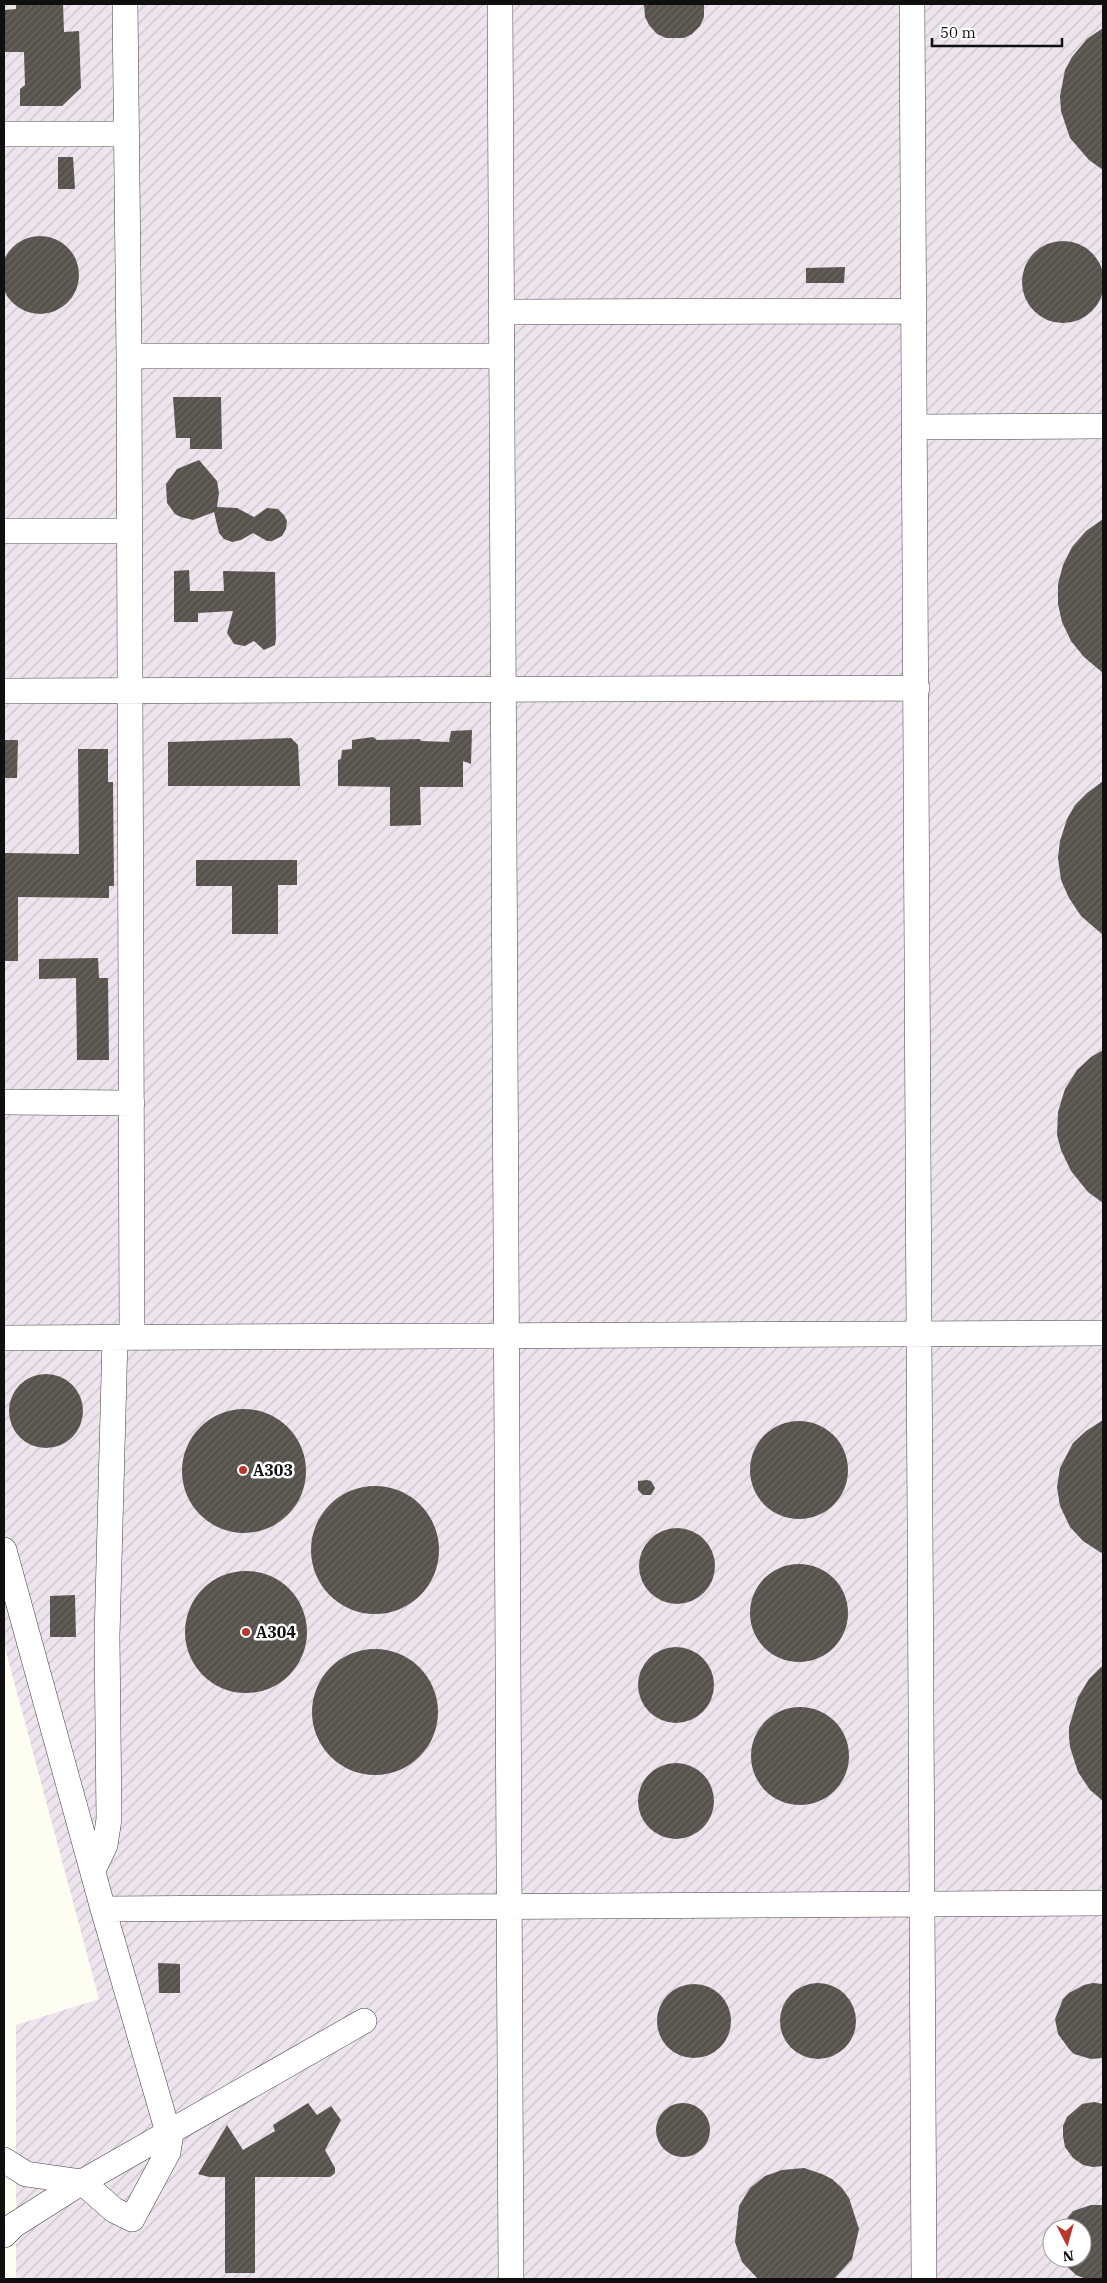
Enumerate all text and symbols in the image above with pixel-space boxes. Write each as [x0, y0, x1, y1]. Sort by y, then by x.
scale bar [932, 15, 1062, 47]
text: 50 m [940, 23, 976, 42]
place label: A303 [253, 1460, 293, 1480]
marker: A303 [237, 1464, 249, 1476]
place label: A304 [256, 1622, 296, 1642]
marker: A304 [240, 1626, 252, 1638]
north arrow [1042, 2218, 1092, 2268]
text: N [1062, 2246, 1075, 2265]

